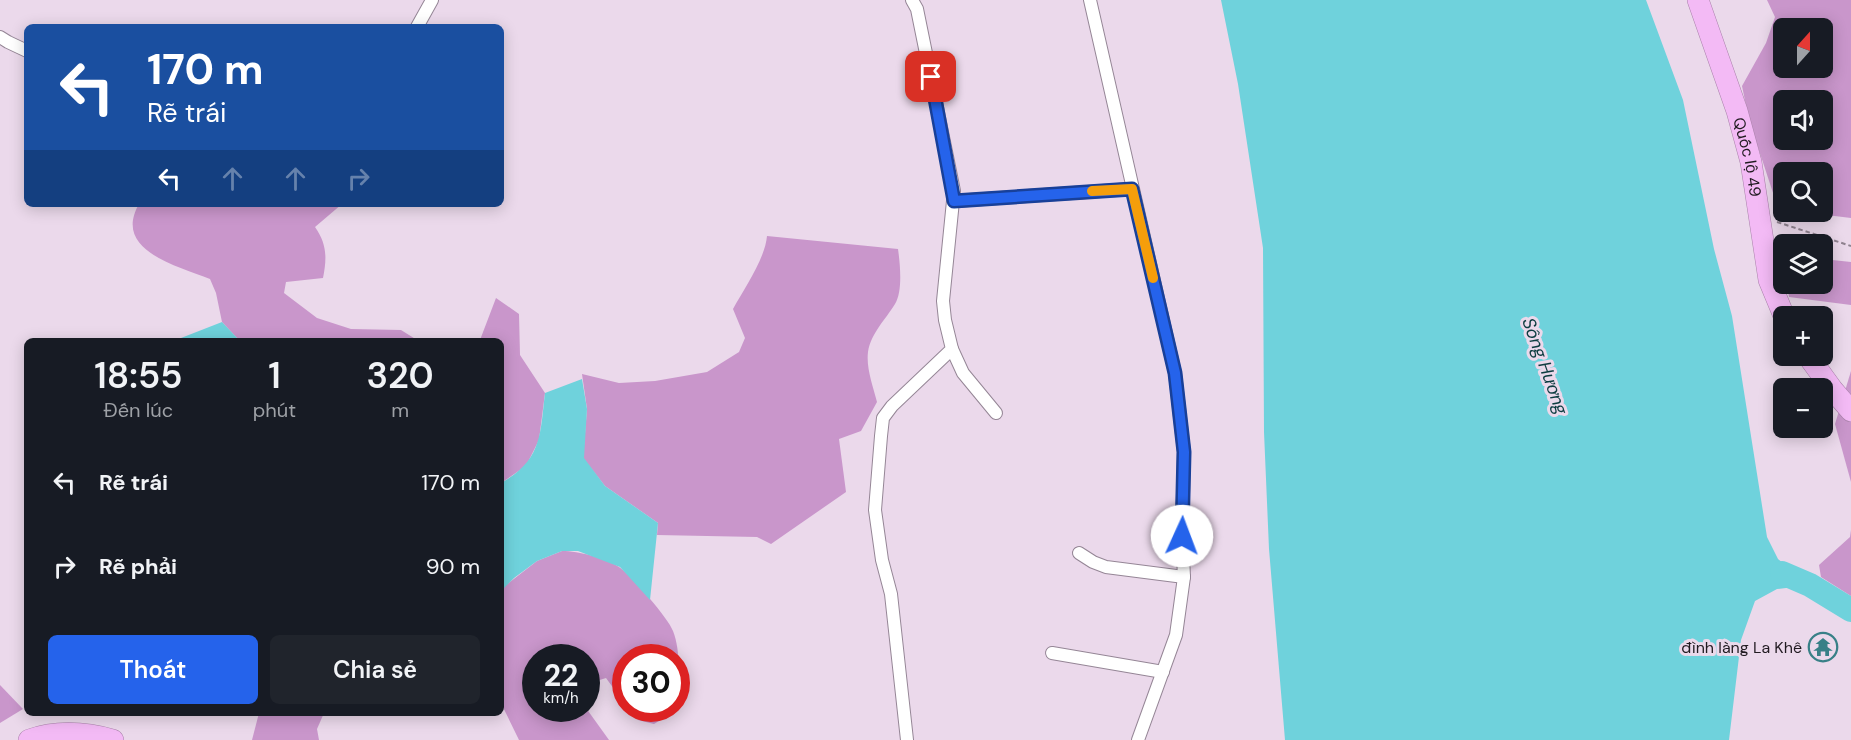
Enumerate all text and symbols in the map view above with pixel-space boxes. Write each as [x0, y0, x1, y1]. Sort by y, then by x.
north arrow [1773, 18, 1833, 78]
map controls [1773, 18, 1833, 438]
text: 170 m [147, 42, 264, 97]
icon: left [48, 48, 126, 126]
pin [905, 51, 956, 102]
icon: arrive [914, 60, 947, 93]
button: sound [1773, 90, 1833, 150]
text: Rẽ trái [147, 95, 227, 130]
street label: Quốc lộ 49 [1728, 115, 1766, 198]
icon: left [153, 162, 186, 195]
icon: ahead [216, 162, 249, 195]
icon: ahead [279, 162, 312, 195]
icon: right [342, 162, 375, 195]
button: search [1773, 162, 1833, 222]
button: layers [1773, 234, 1833, 294]
button: + [1773, 306, 1833, 366]
water label: Sông Hương [1516, 314, 1574, 419]
text: 18:55 [94, 352, 182, 399]
text: 1 [268, 352, 281, 399]
text: 320 [366, 352, 434, 399]
button: − [1773, 378, 1833, 438]
text: Đến lúc [104, 397, 173, 423]
text: phút [253, 397, 296, 423]
text: m [391, 397, 409, 423]
icon: left [48, 466, 81, 499]
text: Rẽ trái [99, 468, 168, 497]
text: 170 m [421, 468, 480, 497]
position arrow [1150, 504, 1214, 568]
icon: right [48, 550, 81, 583]
text: Rẽ phải [99, 552, 177, 581]
text: 90 m [426, 552, 480, 581]
temple icon: đình làng La Khê [1807, 631, 1839, 663]
button: Thoát [48, 635, 258, 704]
button: Chia sẻ [270, 635, 480, 704]
place label: đình làng La Khê [1681, 637, 1802, 658]
speed limit sign: 30 [612, 644, 690, 722]
text: 22 [544, 656, 578, 695]
text: km/h [543, 688, 579, 708]

